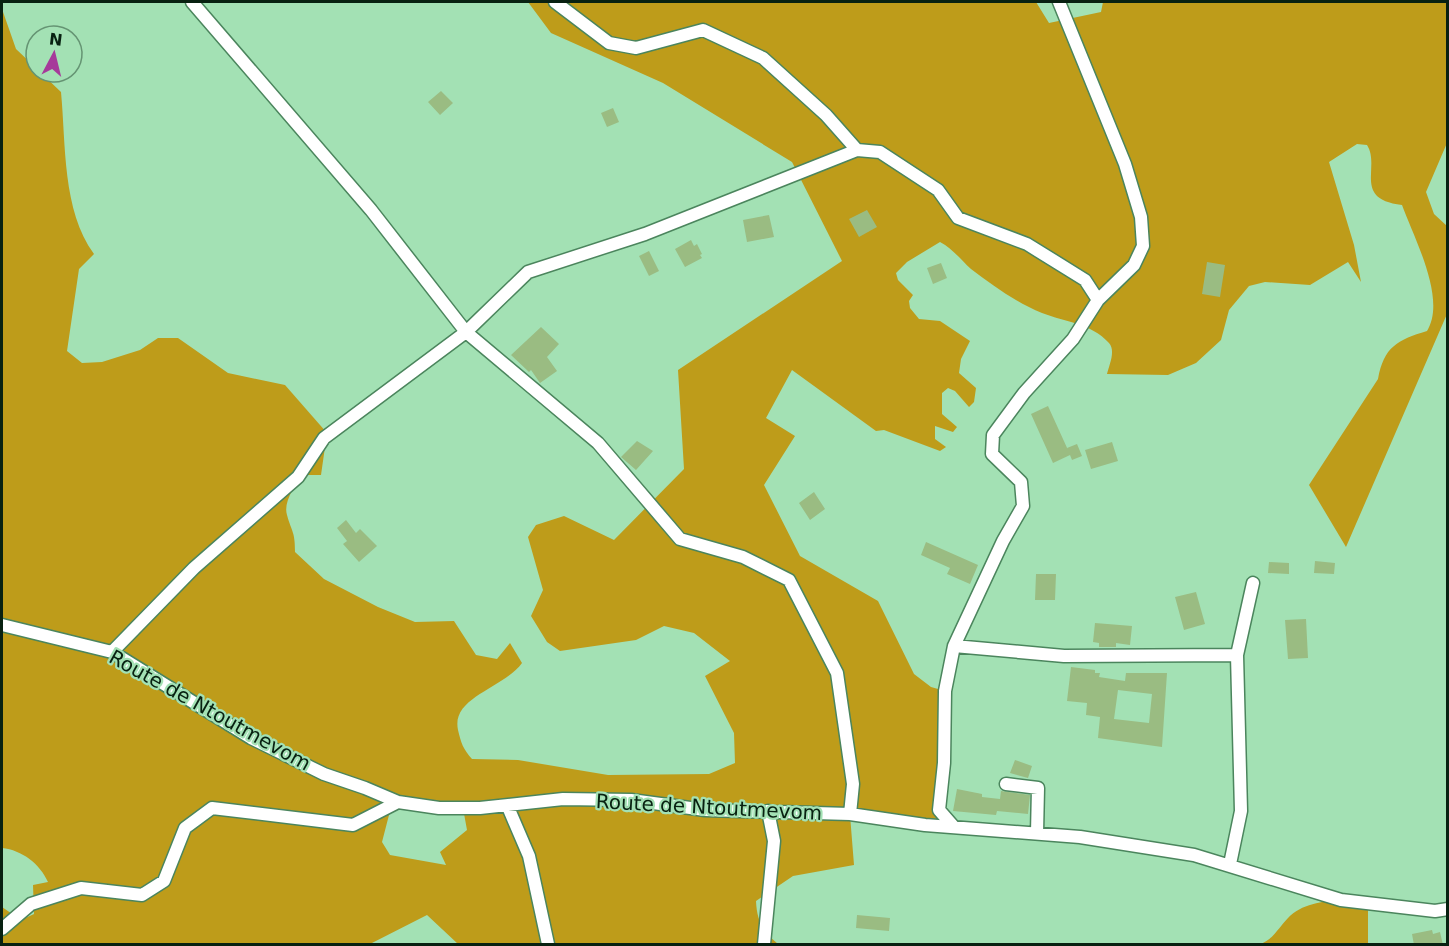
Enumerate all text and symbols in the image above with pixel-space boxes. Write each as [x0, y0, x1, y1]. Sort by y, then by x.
north arrow [24, 24, 84, 84]
text: N [48, 29, 64, 50]
street label: Route de Ntoutmevom [105, 645, 315, 775]
street label: Route de Ntoutmevom [595, 789, 823, 825]

